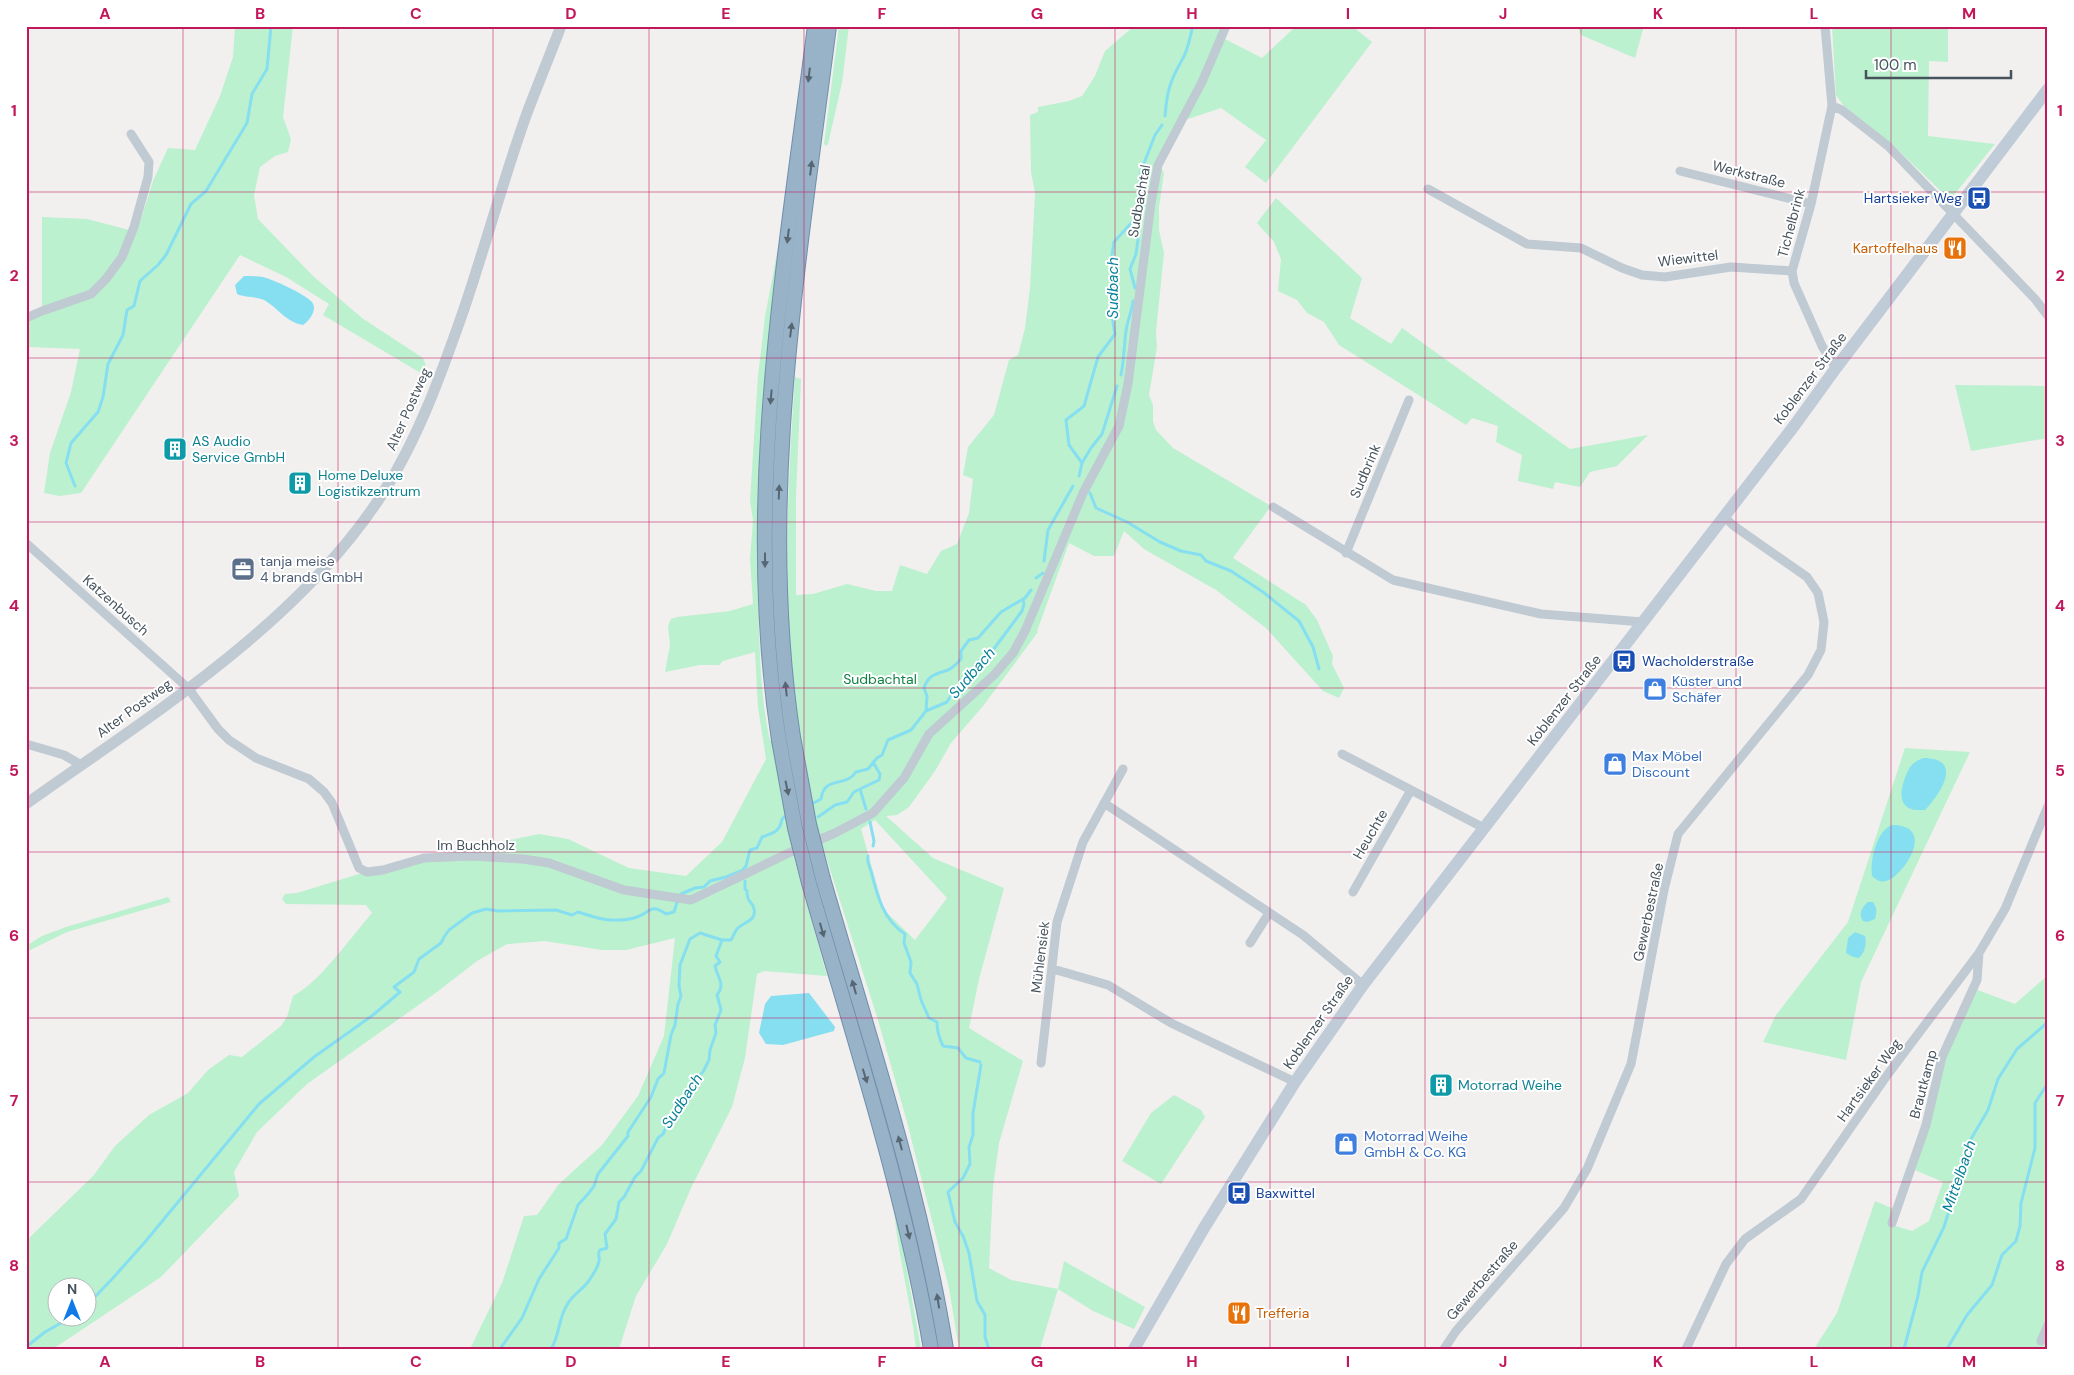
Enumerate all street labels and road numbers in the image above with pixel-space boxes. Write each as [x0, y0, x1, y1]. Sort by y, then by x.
street label: Werkstraße [1711, 156, 1787, 192]
street label: Sudbachtal [1124, 163, 1154, 239]
street label: Tichelbrink [1773, 187, 1809, 259]
street label: Wiewittel [1657, 245, 1719, 271]
street label: Koblenzer Straße [1770, 328, 1850, 428]
street label: Alter Postweg [382, 365, 434, 453]
street label: Sudbrink [1346, 441, 1384, 501]
street label: Katzenbusch [79, 571, 153, 639]
street label: Koblenzer Straße [1523, 651, 1605, 749]
street label: Alter Postweg [93, 674, 175, 741]
street label: Heuchte [1349, 806, 1392, 862]
street label: Im Buchholz [437, 836, 515, 854]
street label: Gewerbestraße [1629, 861, 1667, 963]
street label: Mühlensiek [1027, 920, 1053, 994]
street label: Koblenzer Straße [1279, 972, 1357, 1072]
street label: Hartsieker Weg [1833, 1035, 1905, 1125]
street label: Brautkamp [1905, 1047, 1941, 1120]
street label: Gewerbestraße [1442, 1236, 1522, 1324]

